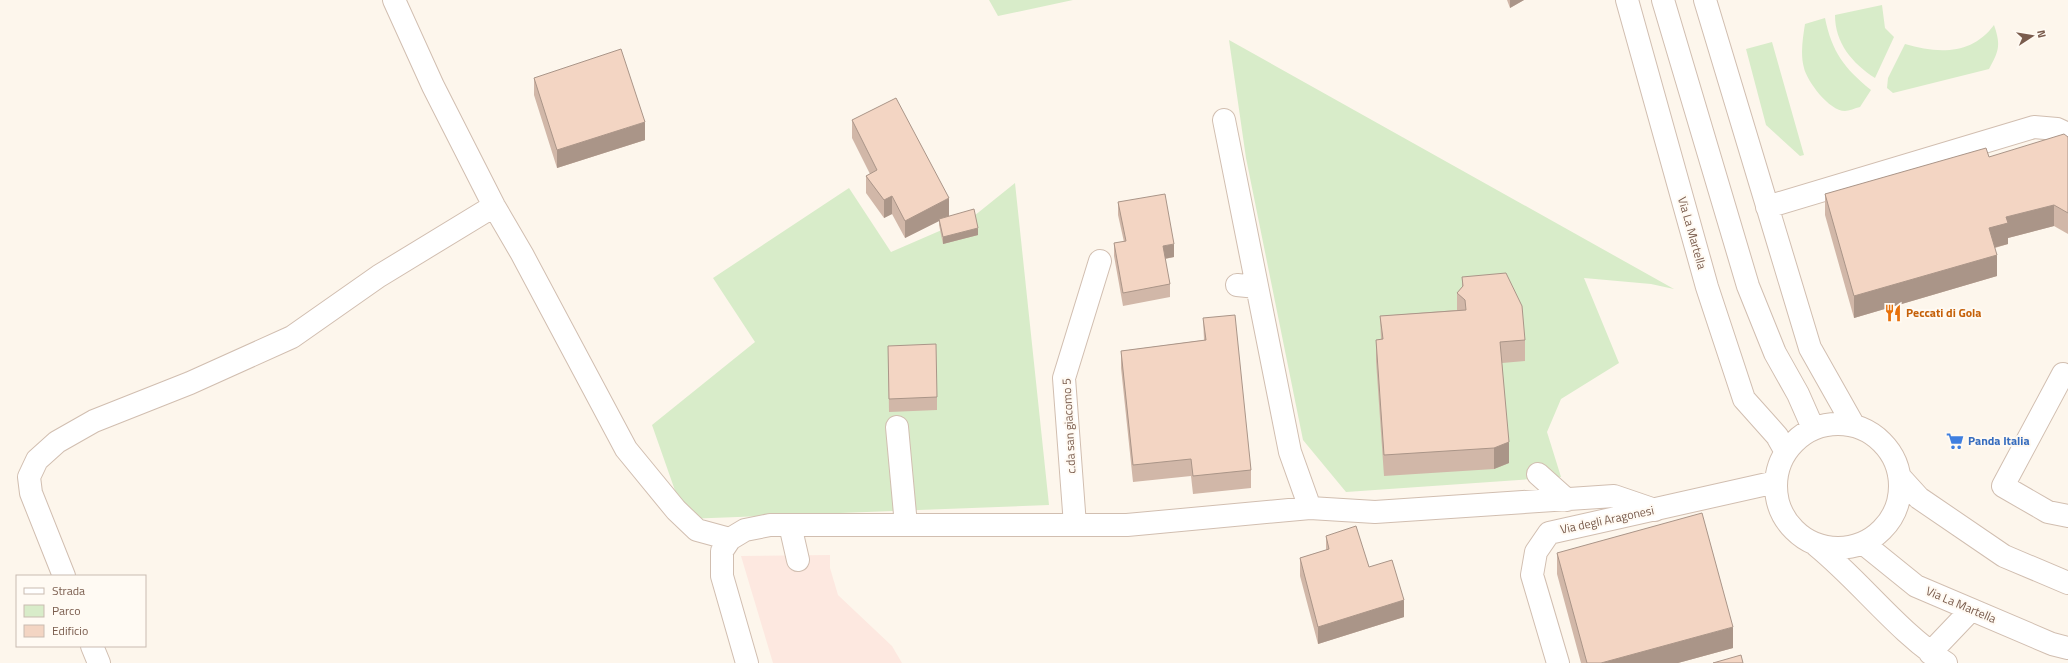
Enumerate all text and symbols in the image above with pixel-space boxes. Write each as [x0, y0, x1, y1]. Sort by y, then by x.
north arrow [2012, 16, 2052, 56]
text: N [2033, 29, 2050, 39]
street label: Via La Martella [1673, 194, 1712, 271]
restaurant icon: Peccati di Gola [1883, 303, 1903, 323]
place label: Peccati di Gola [1906, 303, 1982, 322]
street label: c.da san giacomo 5 [1056, 378, 1080, 474]
supermarket icon: Panda Italia [1945, 431, 1965, 451]
place label: Panda Italia [1968, 431, 2030, 450]
street label: Via degli Aragonesi [1558, 500, 1656, 539]
legend [16, 575, 146, 647]
text: Strada [52, 581, 85, 600]
street label: Via La Martella [1923, 581, 1999, 628]
text: Parco [52, 601, 81, 620]
text: Edificio [52, 621, 88, 640]

